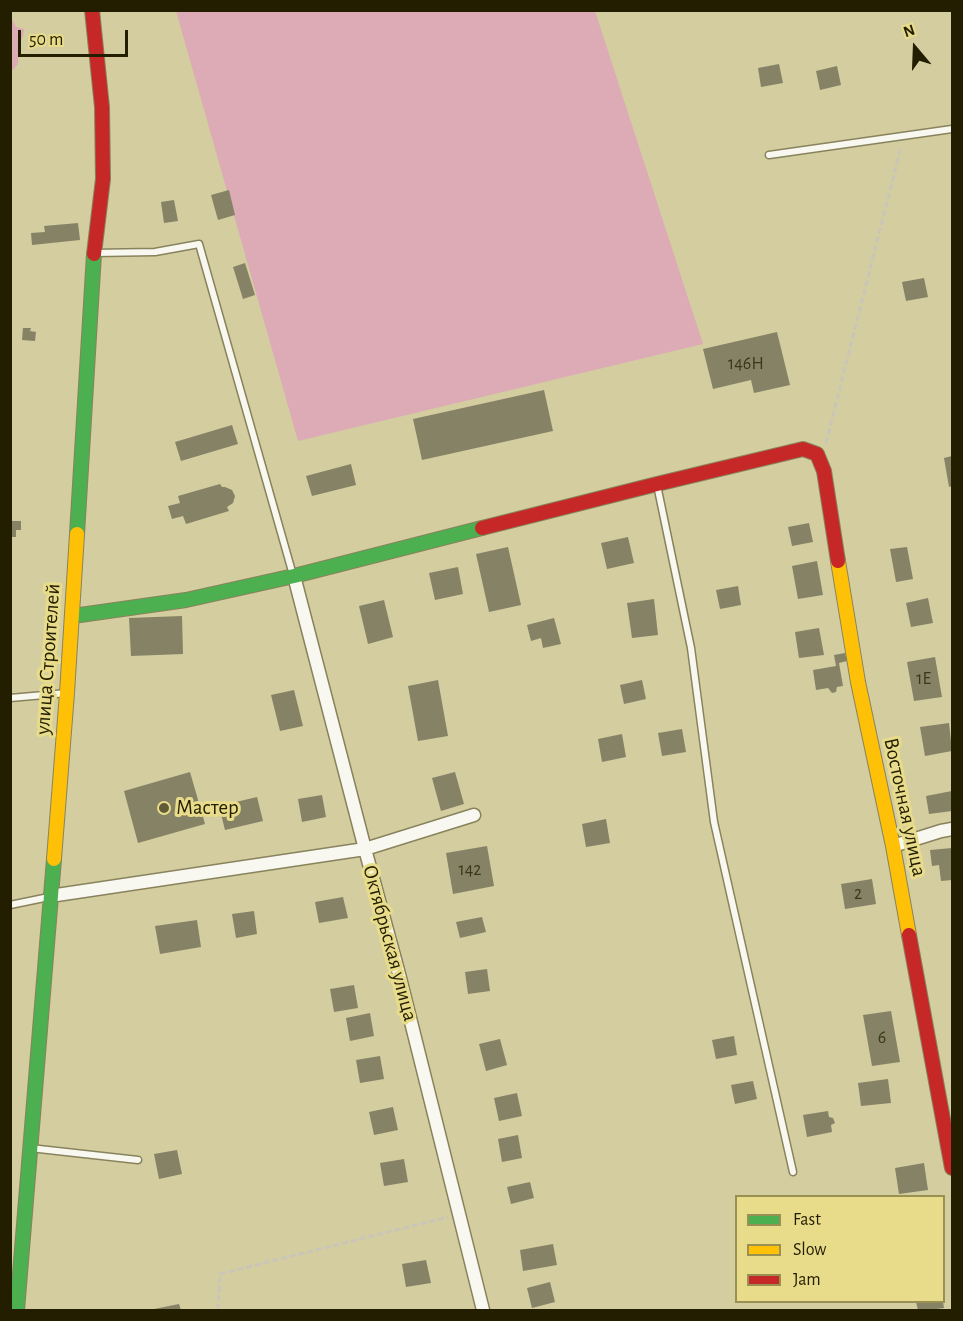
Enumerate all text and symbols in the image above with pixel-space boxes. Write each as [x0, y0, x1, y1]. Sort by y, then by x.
scale bar [21, 18, 130, 56]
north arrow [885, 18, 945, 78]
text: N [901, 22, 917, 40]
text: 50 m [29, 31, 63, 49]
house number: 146Н [728, 353, 764, 375]
street label: улица Строителей [30, 583, 66, 735]
house number: 1Е [916, 668, 932, 690]
street label: Восточная улица [878, 735, 932, 879]
place label: Мастер [176, 795, 239, 821]
marker: Мастер [157, 801, 171, 815]
house number: 142 [458, 859, 482, 881]
street label: Октябрьская улица [357, 862, 423, 1024]
house number: 2 [854, 883, 862, 905]
house number: 6 [878, 1027, 886, 1049]
legend [735, 1195, 945, 1303]
text: Fast [793, 1211, 821, 1229]
text: Slow [793, 1241, 826, 1259]
text: Jam [793, 1271, 821, 1289]

